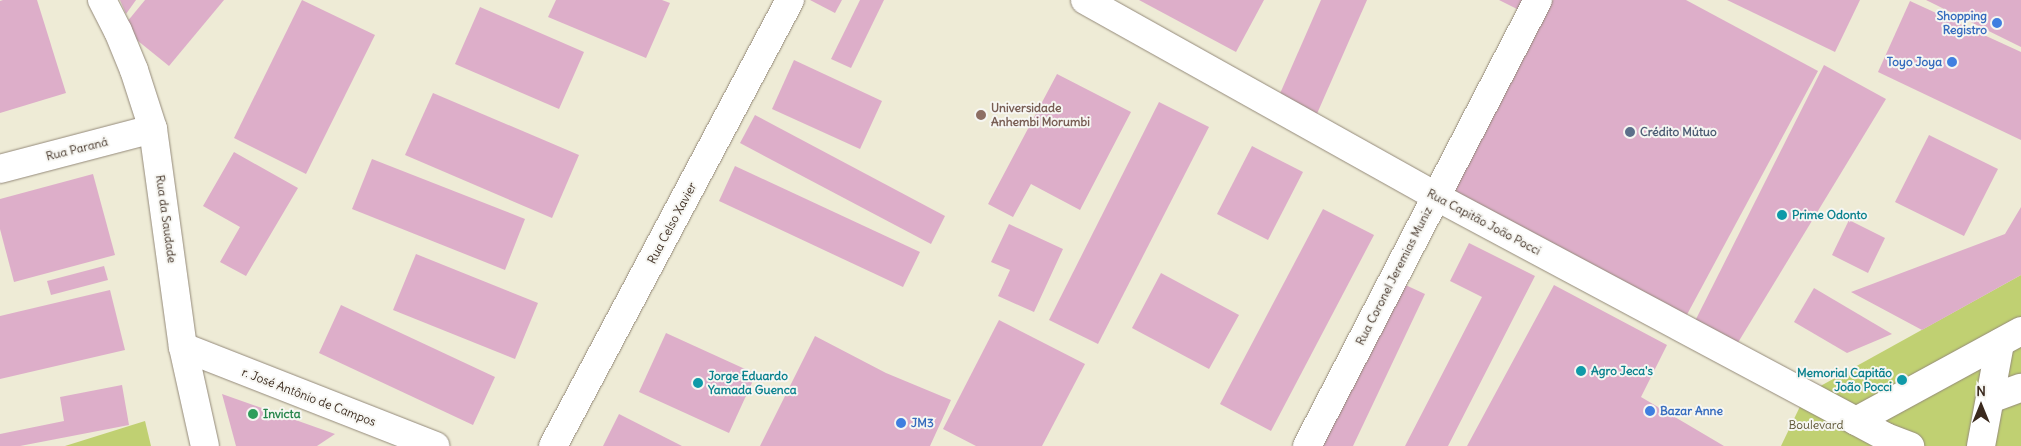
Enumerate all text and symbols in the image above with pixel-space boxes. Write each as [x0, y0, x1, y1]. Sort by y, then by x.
place label: Shopping Registro [1937, 9, 1987, 37]
marker: Shopping Registro [1991, 17, 2003, 29]
place label: Toyo Joya [1887, 55, 1942, 69]
marker: Toyo Joya [1946, 56, 1958, 68]
place label: Universidade Anhembi Morumbi [991, 101, 1090, 129]
marker: Universidade Anhembi Morumbi [975, 109, 987, 121]
place label: Crédito Mútuo [1640, 125, 1717, 139]
marker: Crédito Mútuo [1624, 126, 1636, 138]
street label: Rua Paraná [44, 134, 110, 164]
street label: Rua da Saudade [153, 174, 179, 264]
street label: Rua Celso Xavier [644, 180, 700, 266]
street label: Rua Capitão João Pocci [1425, 186, 1543, 258]
street label: Rua Coronel Jeremias Muniz [1353, 204, 1435, 348]
place label: Prime Odonto [1792, 208, 1867, 222]
marker: Prime Odonto [1776, 209, 1788, 221]
place label: Agro Jeca's [1591, 364, 1653, 378]
street label: r. José Antônio de Campos [240, 365, 378, 429]
marker: Agro Jeca's [1575, 365, 1587, 377]
place label: Memorial Capitão João Pocci [1797, 366, 1892, 394]
place label: Jorge Eduardo Yamada Guenca [708, 369, 797, 397]
marker: Memorial Capitão João Pocci [1896, 374, 1908, 386]
marker: Jorge Eduardo Yamada Guenca [692, 377, 704, 389]
north arrow [1956, 381, 2006, 431]
text: N [1976, 382, 1986, 400]
place label: Bazar Anne [1660, 404, 1723, 418]
marker: Bazar Anne [1644, 405, 1656, 417]
place label: Invicta [263, 407, 301, 421]
marker: Invicta [247, 408, 259, 420]
place label: JM3 [911, 416, 934, 430]
marker: JM3 [895, 417, 907, 429]
park label: Boulevard [1788, 418, 1844, 432]

